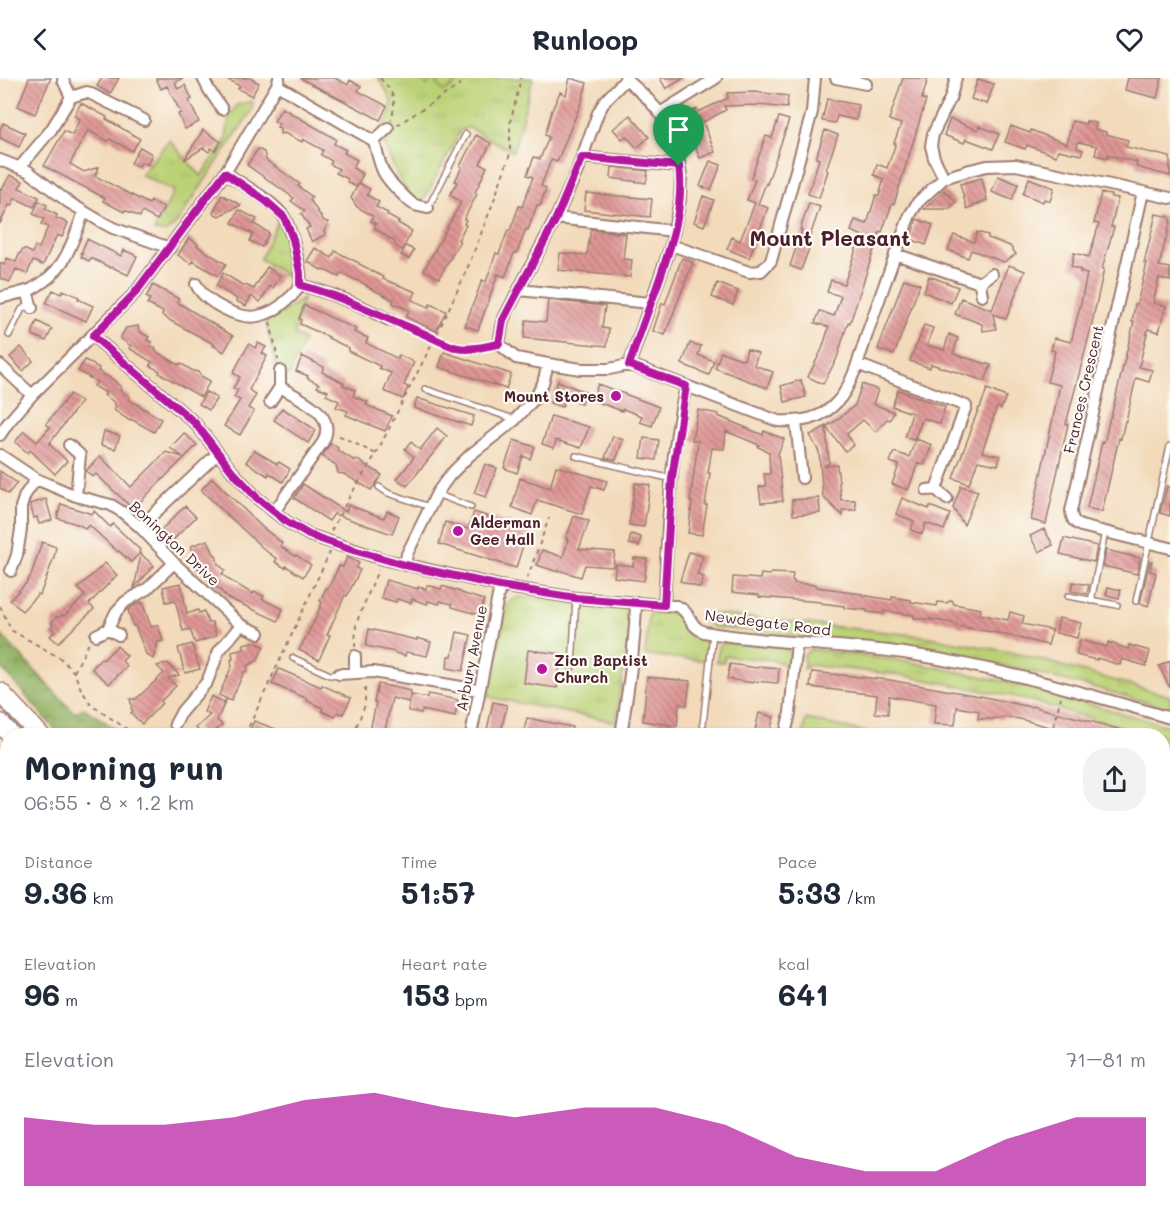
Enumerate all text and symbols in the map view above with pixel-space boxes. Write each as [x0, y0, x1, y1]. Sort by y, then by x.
text: Runloop [532, 22, 638, 57]
icon: back [24, 23, 57, 56]
icon: heart [1113, 23, 1146, 56]
pin [653, 104, 704, 166]
icon: arrive [662, 113, 695, 146]
district label: Mount Pleasant [750, 224, 911, 251]
street label: Frances Crescent [1058, 323, 1108, 455]
place label: Mount Stores [504, 386, 604, 406]
marker: Mount Stores [609, 389, 623, 403]
street label: Bonington Drive [126, 496, 224, 590]
place label: Alderman Gee Hall [470, 512, 541, 549]
marker: Alderman Gee Hall [451, 524, 465, 538]
street label: Arbury Avenue [451, 603, 491, 713]
street label: Newdegate Road [704, 604, 832, 640]
place label: Zion Baptist Church [554, 650, 648, 687]
marker: Zion Baptist Church [535, 662, 549, 676]
text: Morning run [24, 745, 224, 788]
button: share [1083, 748, 1146, 811]
text: 06:55 · 8 × 1.2 km [24, 789, 194, 815]
text: Distance [24, 851, 93, 872]
text: Time [401, 851, 437, 872]
text: Pace [778, 851, 817, 872]
text: 9.36 [24, 872, 87, 912]
text: 51:57 [401, 872, 476, 912]
text: 5:33 [778, 872, 841, 912]
text: km [87, 887, 114, 908]
text: /km [841, 887, 876, 908]
text: Elevation [24, 953, 96, 974]
text: Heart rate [401, 953, 487, 974]
text: kcal [778, 953, 810, 974]
text: 96 [24, 974, 60, 1014]
text: 153 [401, 974, 450, 1014]
text: 641 [778, 974, 828, 1014]
text: m [60, 989, 78, 1010]
text: bpm [450, 989, 488, 1010]
text: Elevation [24, 1046, 114, 1072]
text: 71–81 m [1066, 1046, 1146, 1072]

